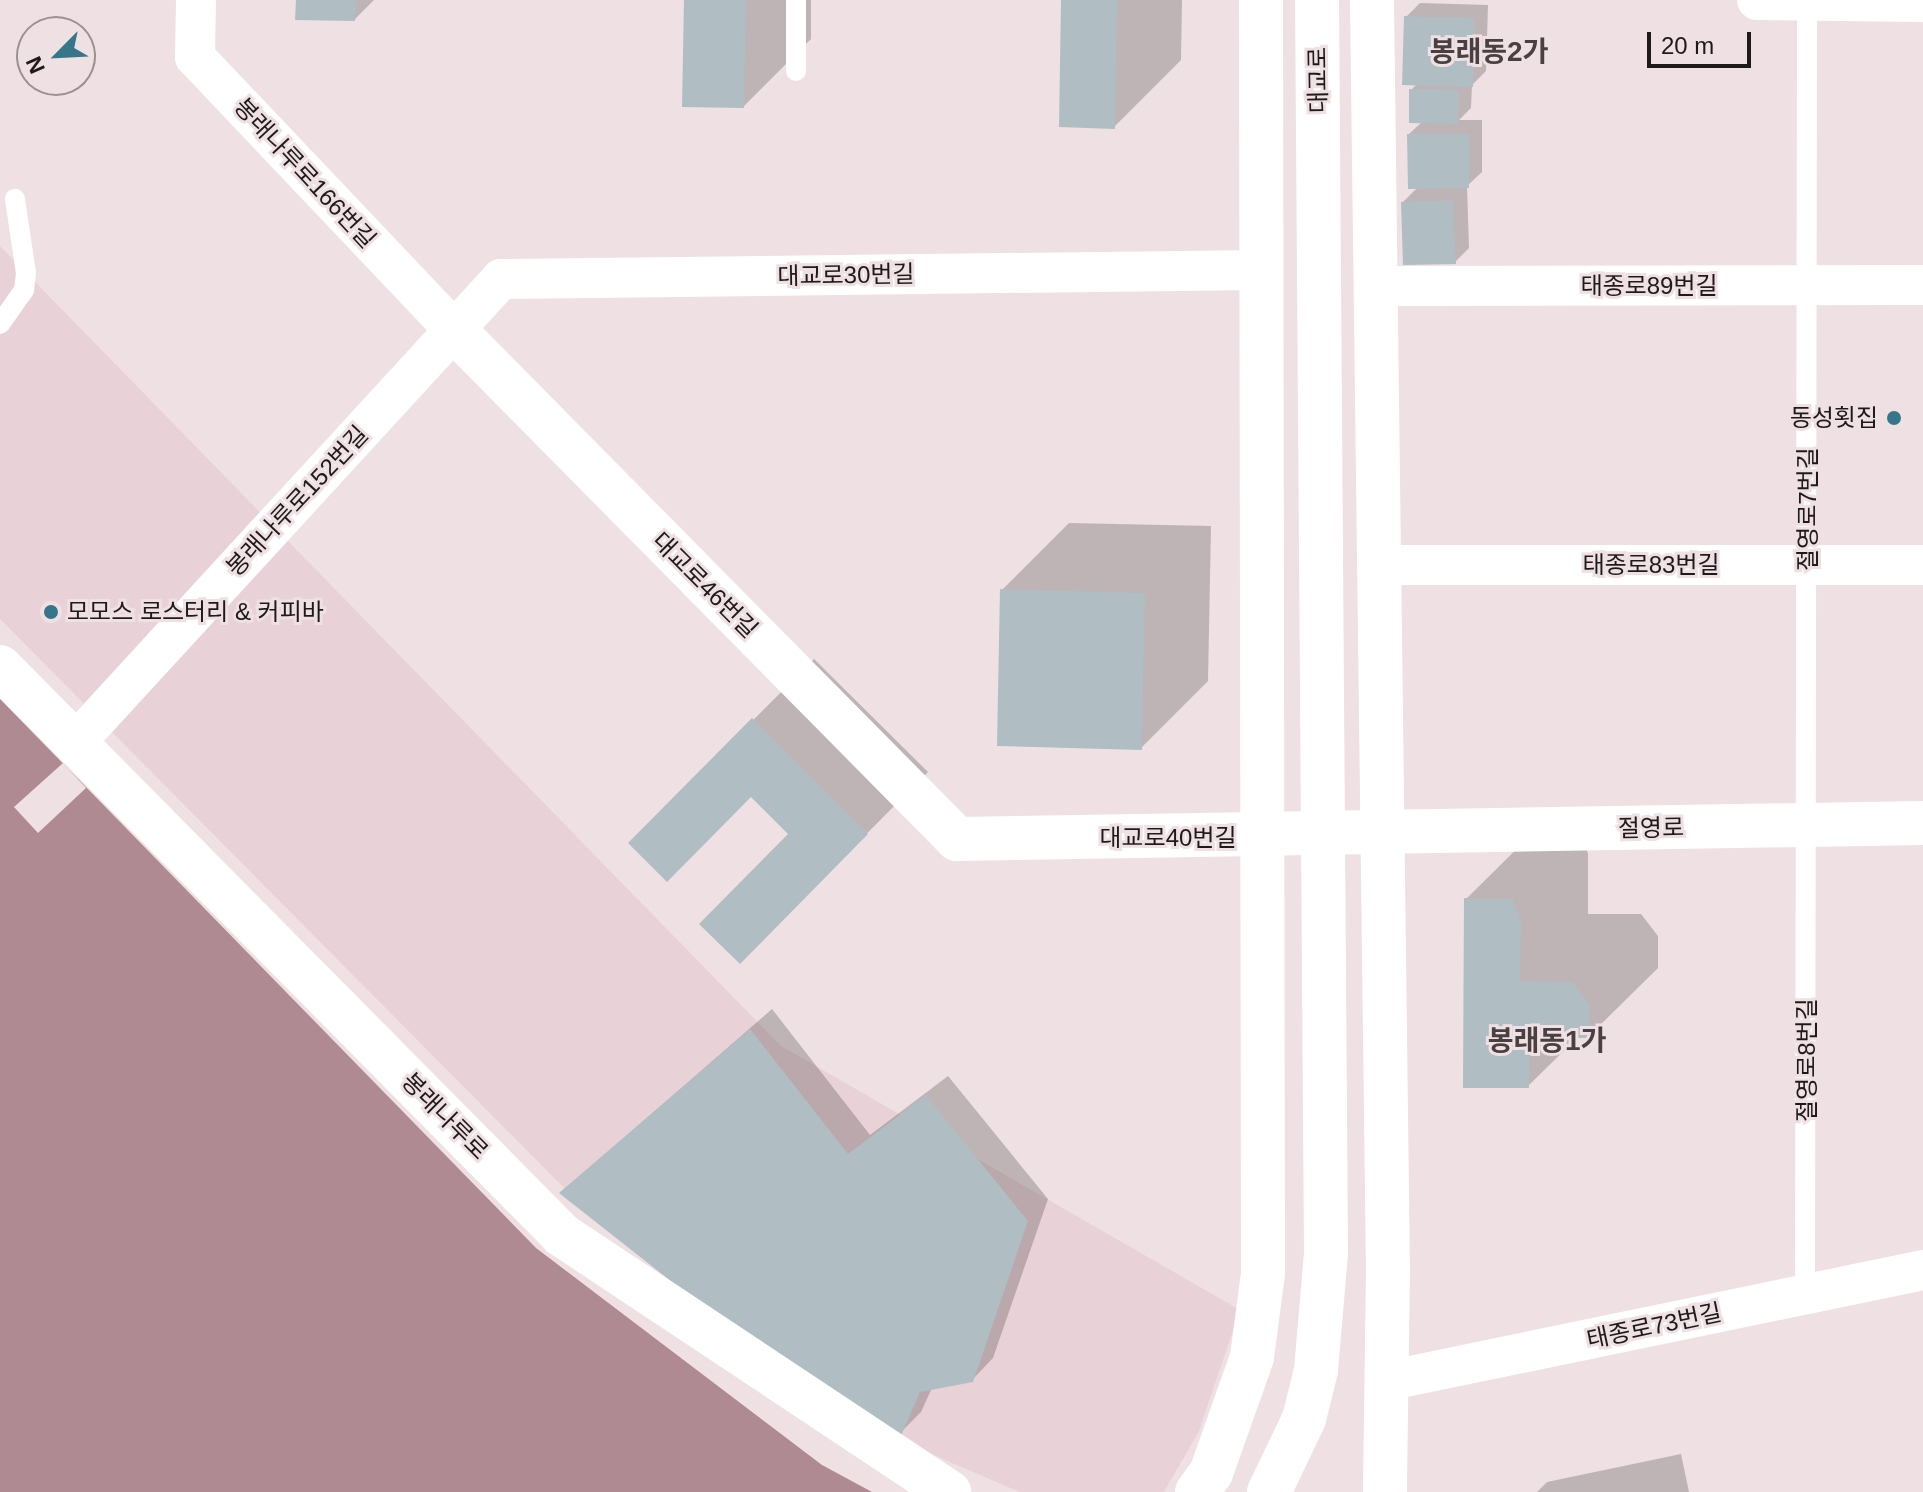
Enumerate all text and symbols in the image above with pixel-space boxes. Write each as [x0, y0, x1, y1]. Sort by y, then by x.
north arrow [16, 16, 96, 96]
scale bar [1651, 16, 1755, 66]
text: 20 m [1661, 32, 1714, 59]
district label: 봉래동2가 [1430, 35, 1548, 69]
street label: 대교로 [1303, 47, 1333, 113]
text: N [21, 53, 50, 78]
street label: 봉래나루로166번길 [228, 92, 382, 254]
street label: 대교로30번길 [777, 259, 915, 291]
street label: 태종로89번길 [1580, 272, 1718, 300]
place label: 동성횟집 [1790, 404, 1878, 432]
marker: 동성횟집 [1885, 409, 1903, 427]
street label: 봉래나루로152번길 [220, 420, 374, 582]
street label: 절영로7번길 [1794, 447, 1822, 571]
street label: 대교로46번길 [646, 526, 764, 644]
street label: 태종로83번길 [1582, 551, 1720, 579]
place label: 모모스 로스터리 & 커피바 [67, 598, 324, 626]
marker: 모모스 로스터리 & 커피바 [42, 603, 60, 621]
street label: 절영로 [1618, 813, 1684, 843]
street label: 대교로40번길 [1099, 824, 1237, 852]
street label: 절영로8번길 [1793, 998, 1821, 1122]
district label: 봉래동1가 [1488, 1024, 1606, 1058]
street label: 봉래나루로 [396, 1067, 494, 1165]
street label: 태종로73번길 [1584, 1298, 1724, 1354]

